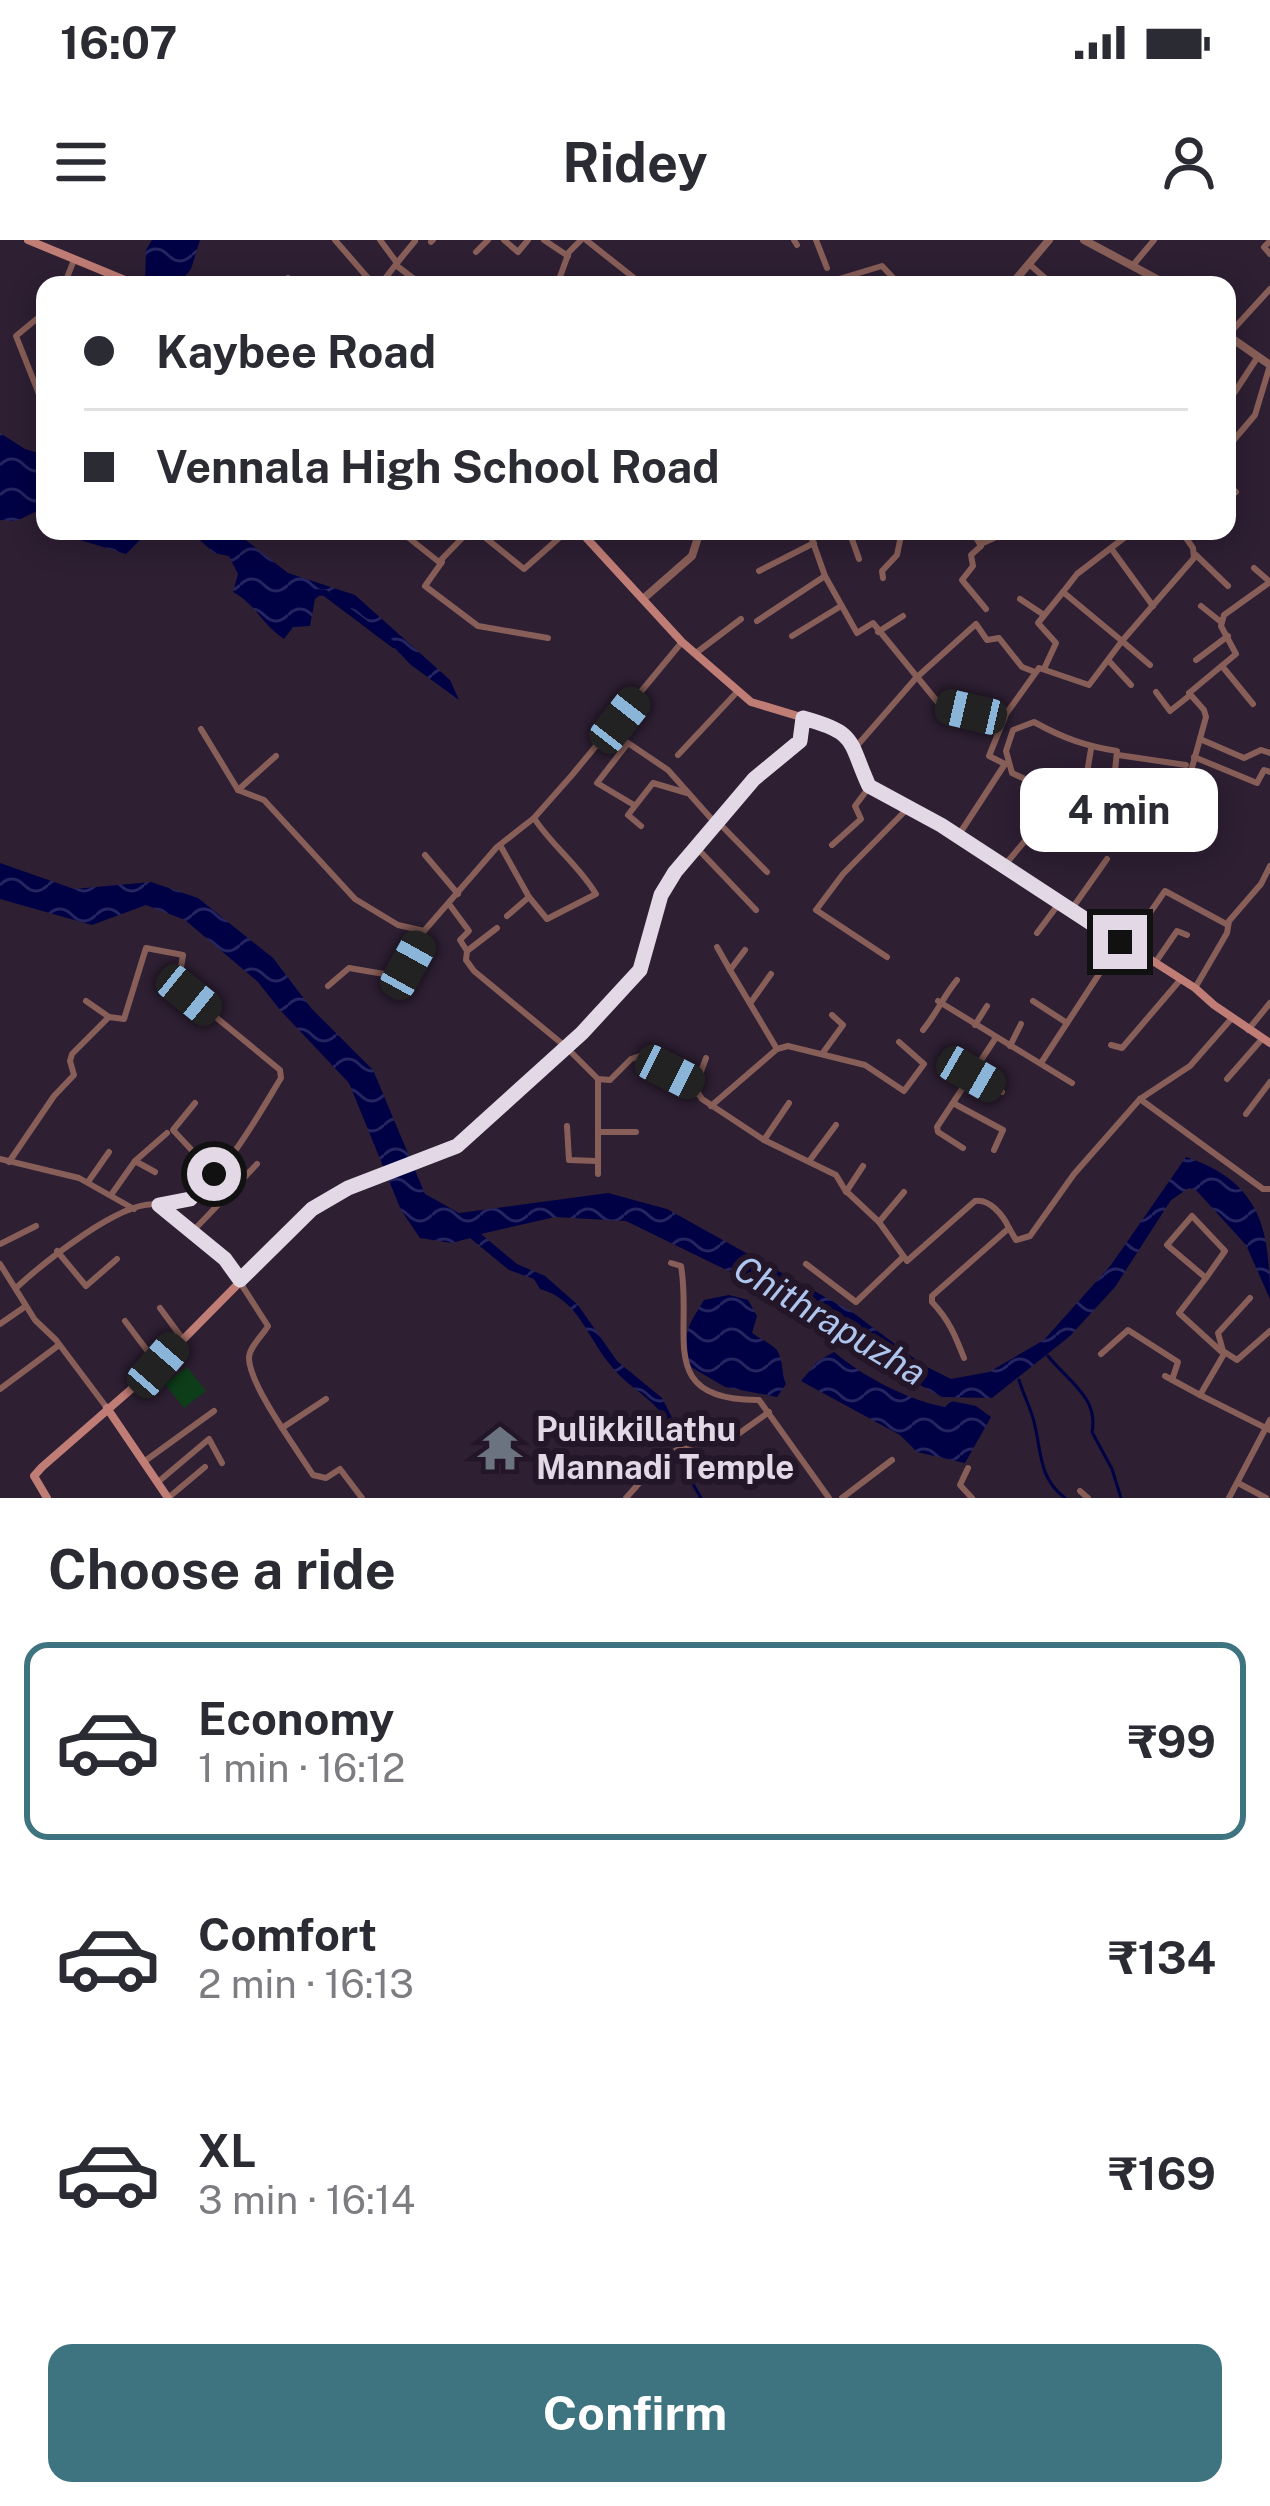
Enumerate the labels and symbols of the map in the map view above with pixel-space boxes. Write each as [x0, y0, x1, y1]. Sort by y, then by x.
car [584, 681, 656, 759]
car [932, 686, 1010, 738]
callout: 4 min [1021, 768, 1219, 852]
route end [1093, 915, 1147, 969]
car [375, 925, 441, 1005]
car [150, 958, 228, 1032]
car [630, 1040, 710, 1104]
car [931, 1040, 1011, 1108]
route start [187, 1147, 241, 1201]
water label: Chithrapuzha [727, 1246, 933, 1394]
car [121, 1326, 195, 1404]
place label: Pulikkillathu Mannadi Temple [536, 1410, 794, 1486]
temple icon: Pulikkillathu Mannadi Temple [475, 1423, 525, 1473]

